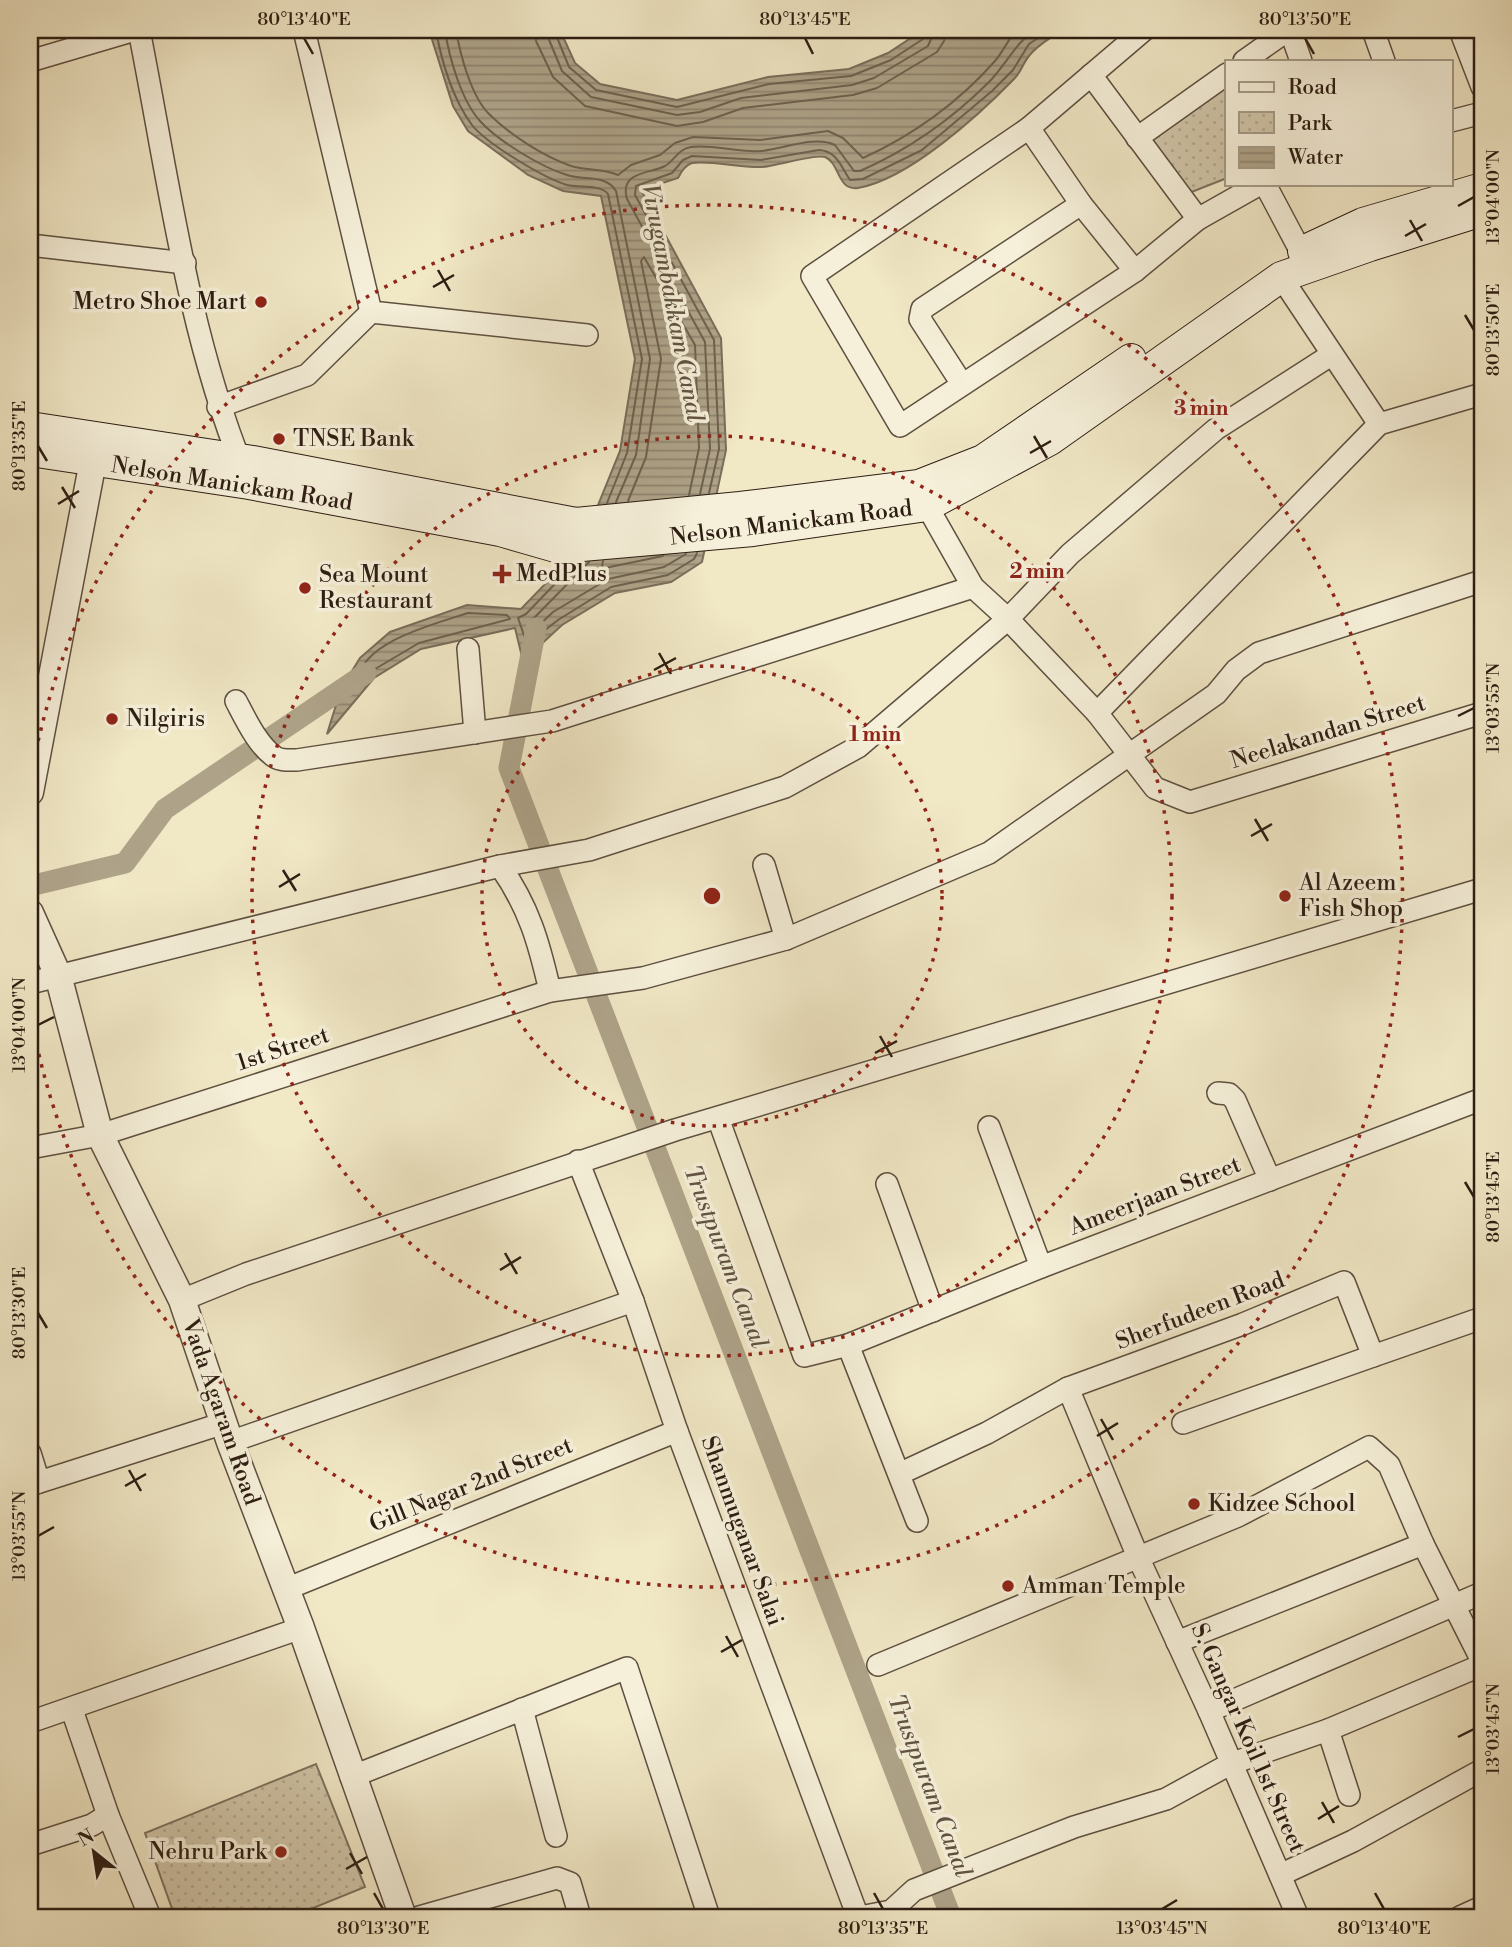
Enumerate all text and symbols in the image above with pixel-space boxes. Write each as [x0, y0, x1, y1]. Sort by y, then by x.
text: 80°13'40"E [257, 8, 351, 31]
text: 80°13'45"E [759, 8, 851, 31]
text: 80°13'50"E [1259, 8, 1351, 31]
legend [1225, 60, 1452, 186]
text: Road [1288, 75, 1337, 101]
text: Park [1288, 111, 1333, 137]
text: Water [1287, 145, 1343, 171]
text: 13°04'00"N [1482, 149, 1505, 245]
water label: Virugambakkam Canal [634, 181, 710, 425]
text: 80°13'50"E [1482, 284, 1505, 376]
place label: Metro Shoe Mart [73, 288, 247, 316]
marker: Metro Shoe Mart [253, 294, 269, 310]
text: 3 min [1174, 396, 1228, 422]
text: 80°13'35"E [8, 401, 31, 491]
place label: TNSE Bank [293, 425, 415, 453]
marker: TNSE Bank [271, 431, 287, 447]
street label: Nelson Manickam Road [109, 451, 355, 517]
street label: Nelson Manickam Road [668, 494, 914, 552]
text: 2 min [1009, 559, 1065, 585]
place label: MedPlus [516, 560, 607, 588]
place label: Sea Mount Restaurant [319, 561, 433, 615]
marker: MedPlus [494, 566, 510, 582]
marker: Sea Mount Restaurant [297, 580, 313, 596]
text: 13°03'55"N [1482, 662, 1505, 753]
street label: Neelakandan Street [1227, 689, 1429, 775]
place label: Nilgiris [126, 705, 205, 733]
marker: Nilgiris [104, 711, 120, 727]
text: 1 min [849, 722, 901, 748]
place label: Al Azeem Fish Shop [1298, 869, 1403, 923]
centre of rings [700, 884, 724, 908]
marker: Al Azeem Fish Shop [1277, 888, 1293, 904]
text: 13°04'00"N [8, 977, 31, 1073]
street label: 1st Street [233, 1021, 333, 1077]
street label: Ameerjaan Street [1064, 1150, 1245, 1242]
text: 80°13'45"E [1482, 1151, 1505, 1243]
water label: Trustpuram Canal [676, 1161, 774, 1353]
street label: Sherfudeen Road [1112, 1266, 1288, 1356]
text: 80°13'30"E [8, 1267, 31, 1359]
street label: Vada Agaram Road [176, 1314, 266, 1509]
street label: Gill Nagar 2nd Street [365, 1431, 577, 1539]
street label: Shanmuganar Salai [695, 1432, 789, 1630]
text: 13°03'55"N [8, 1490, 31, 1581]
place label: Kidzee School [1208, 1490, 1356, 1518]
marker: Kidzee School [1186, 1496, 1202, 1512]
place label: Amman Temple [1021, 1572, 1186, 1600]
marker: Amman Temple [1000, 1578, 1016, 1594]
street label: S. Gangar Koil 1st Street [1185, 1619, 1311, 1857]
text: 13°03'45"N [1482, 1683, 1505, 1775]
water label: Trustpuram Canal [880, 1690, 978, 1882]
north arrow [60, 1818, 130, 1888]
text: N [73, 1824, 99, 1852]
place label: Nehru Park [149, 1838, 268, 1866]
marker: Nehru Park [273, 1844, 289, 1860]
text: 80°13'30"E [337, 1917, 429, 1940]
text: 80°13'35"E [838, 1917, 928, 1940]
text: 13°03'45"N [1116, 1917, 1208, 1940]
text: 80°13'40"E [1337, 1917, 1431, 1940]

